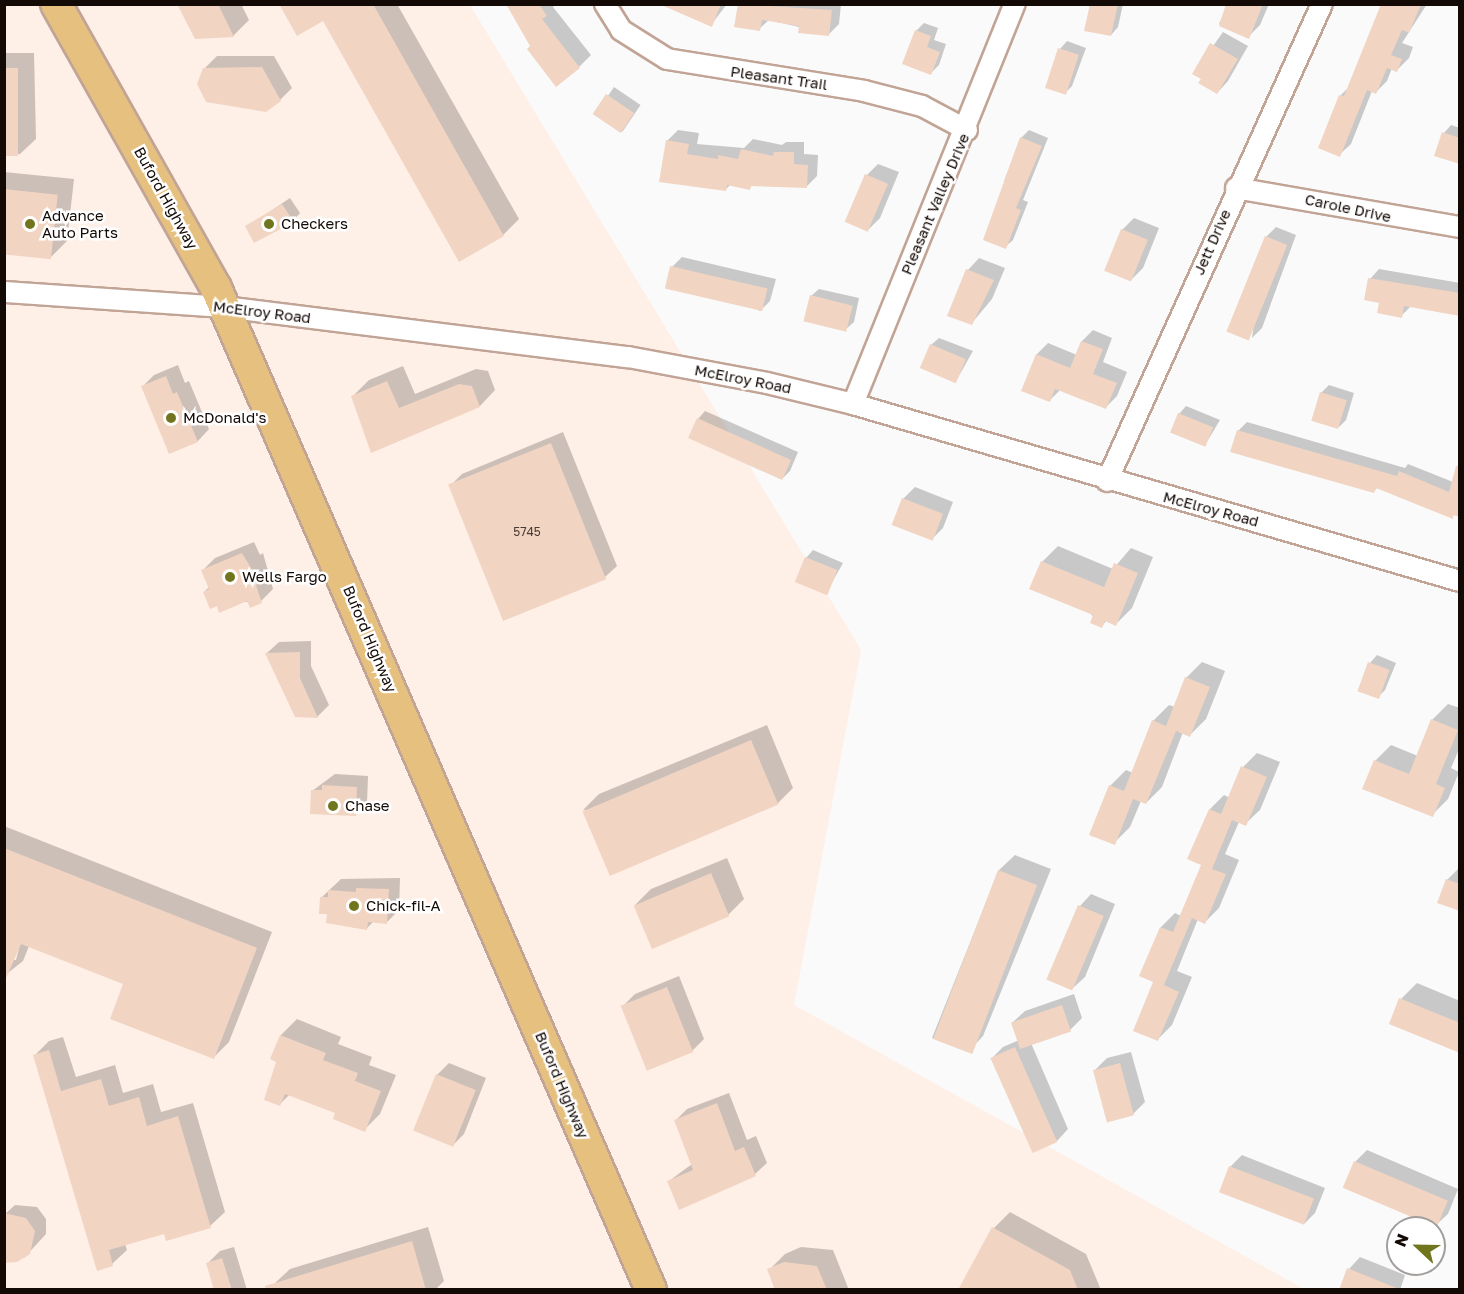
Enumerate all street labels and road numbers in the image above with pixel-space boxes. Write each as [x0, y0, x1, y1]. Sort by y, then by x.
street label: Pleasant Trail [729, 62, 829, 94]
street label: Pleasant Valley Drive [897, 131, 973, 277]
street label: Buford Highway [130, 144, 202, 252]
street label: Carole Drive [1303, 190, 1393, 226]
street label: Jett Drive [1190, 206, 1234, 278]
street label: McElroy Road [212, 297, 312, 327]
street label: McElroy Road [693, 361, 793, 397]
street label: McElroy Road [1161, 488, 1261, 530]
street label: Buford Highway [339, 583, 401, 695]
street label: Buford Highway [531, 1029, 593, 1141]

